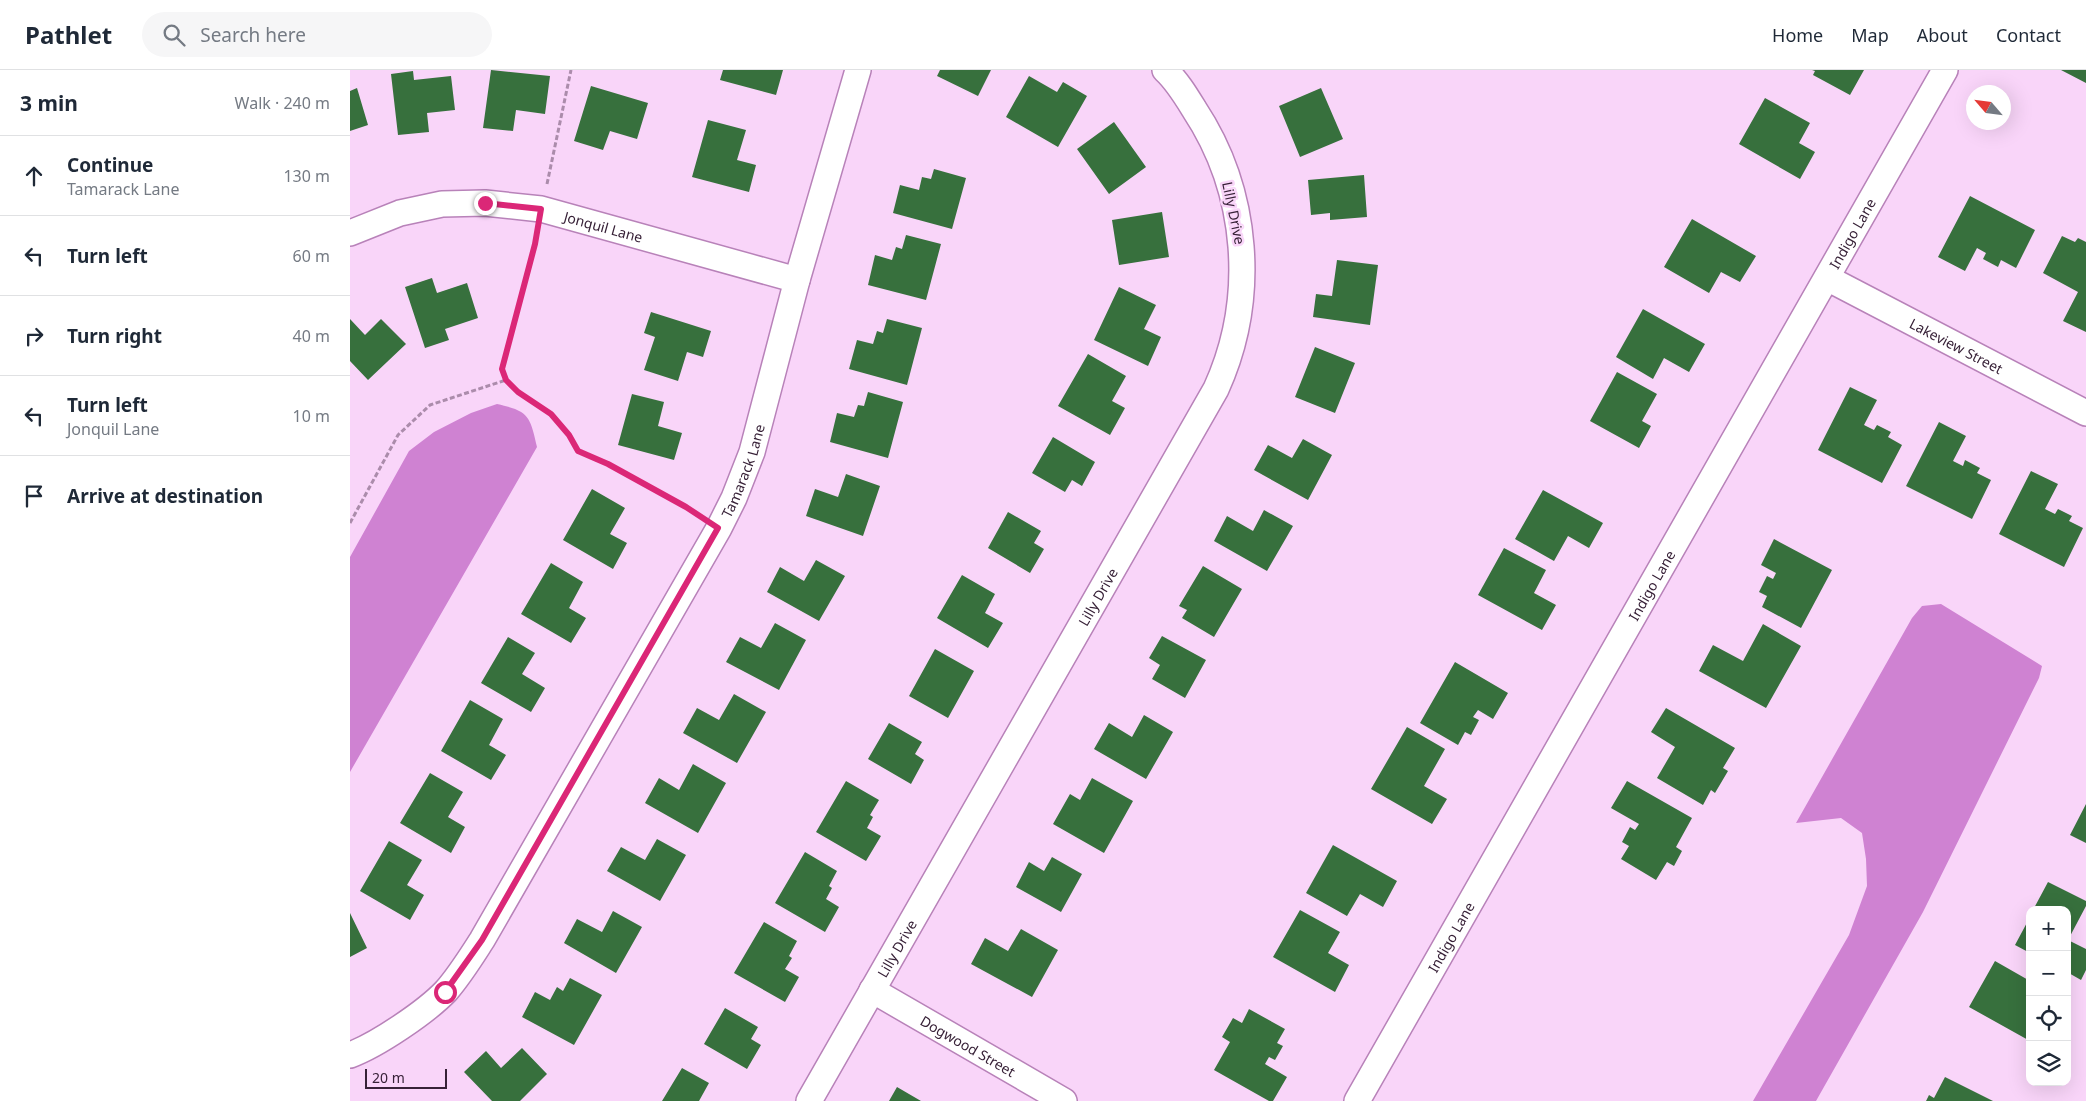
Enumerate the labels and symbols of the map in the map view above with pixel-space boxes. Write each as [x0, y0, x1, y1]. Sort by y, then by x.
north arrow [1966, 85, 2011, 130]
street label: Lilly Drive [1218, 180, 1250, 246]
route end [474, 192, 497, 215]
street label: Indigo Lane [1824, 194, 1880, 272]
street label: Jonquil Lane [560, 206, 645, 246]
street label: Lakeview Street [1907, 313, 2006, 378]
street label: Tamarack Lane [716, 422, 768, 521]
street label: Indigo Lane [1624, 546, 1679, 624]
street label: Lilly Drive [1073, 564, 1121, 629]
street label: Indigo Lane [1423, 898, 1478, 975]
street label: Lilly Drive [872, 916, 920, 981]
route start [434, 981, 457, 1004]
street label: Dogwood Street [917, 1011, 1019, 1080]
scale bar [365, 1066, 448, 1089]

